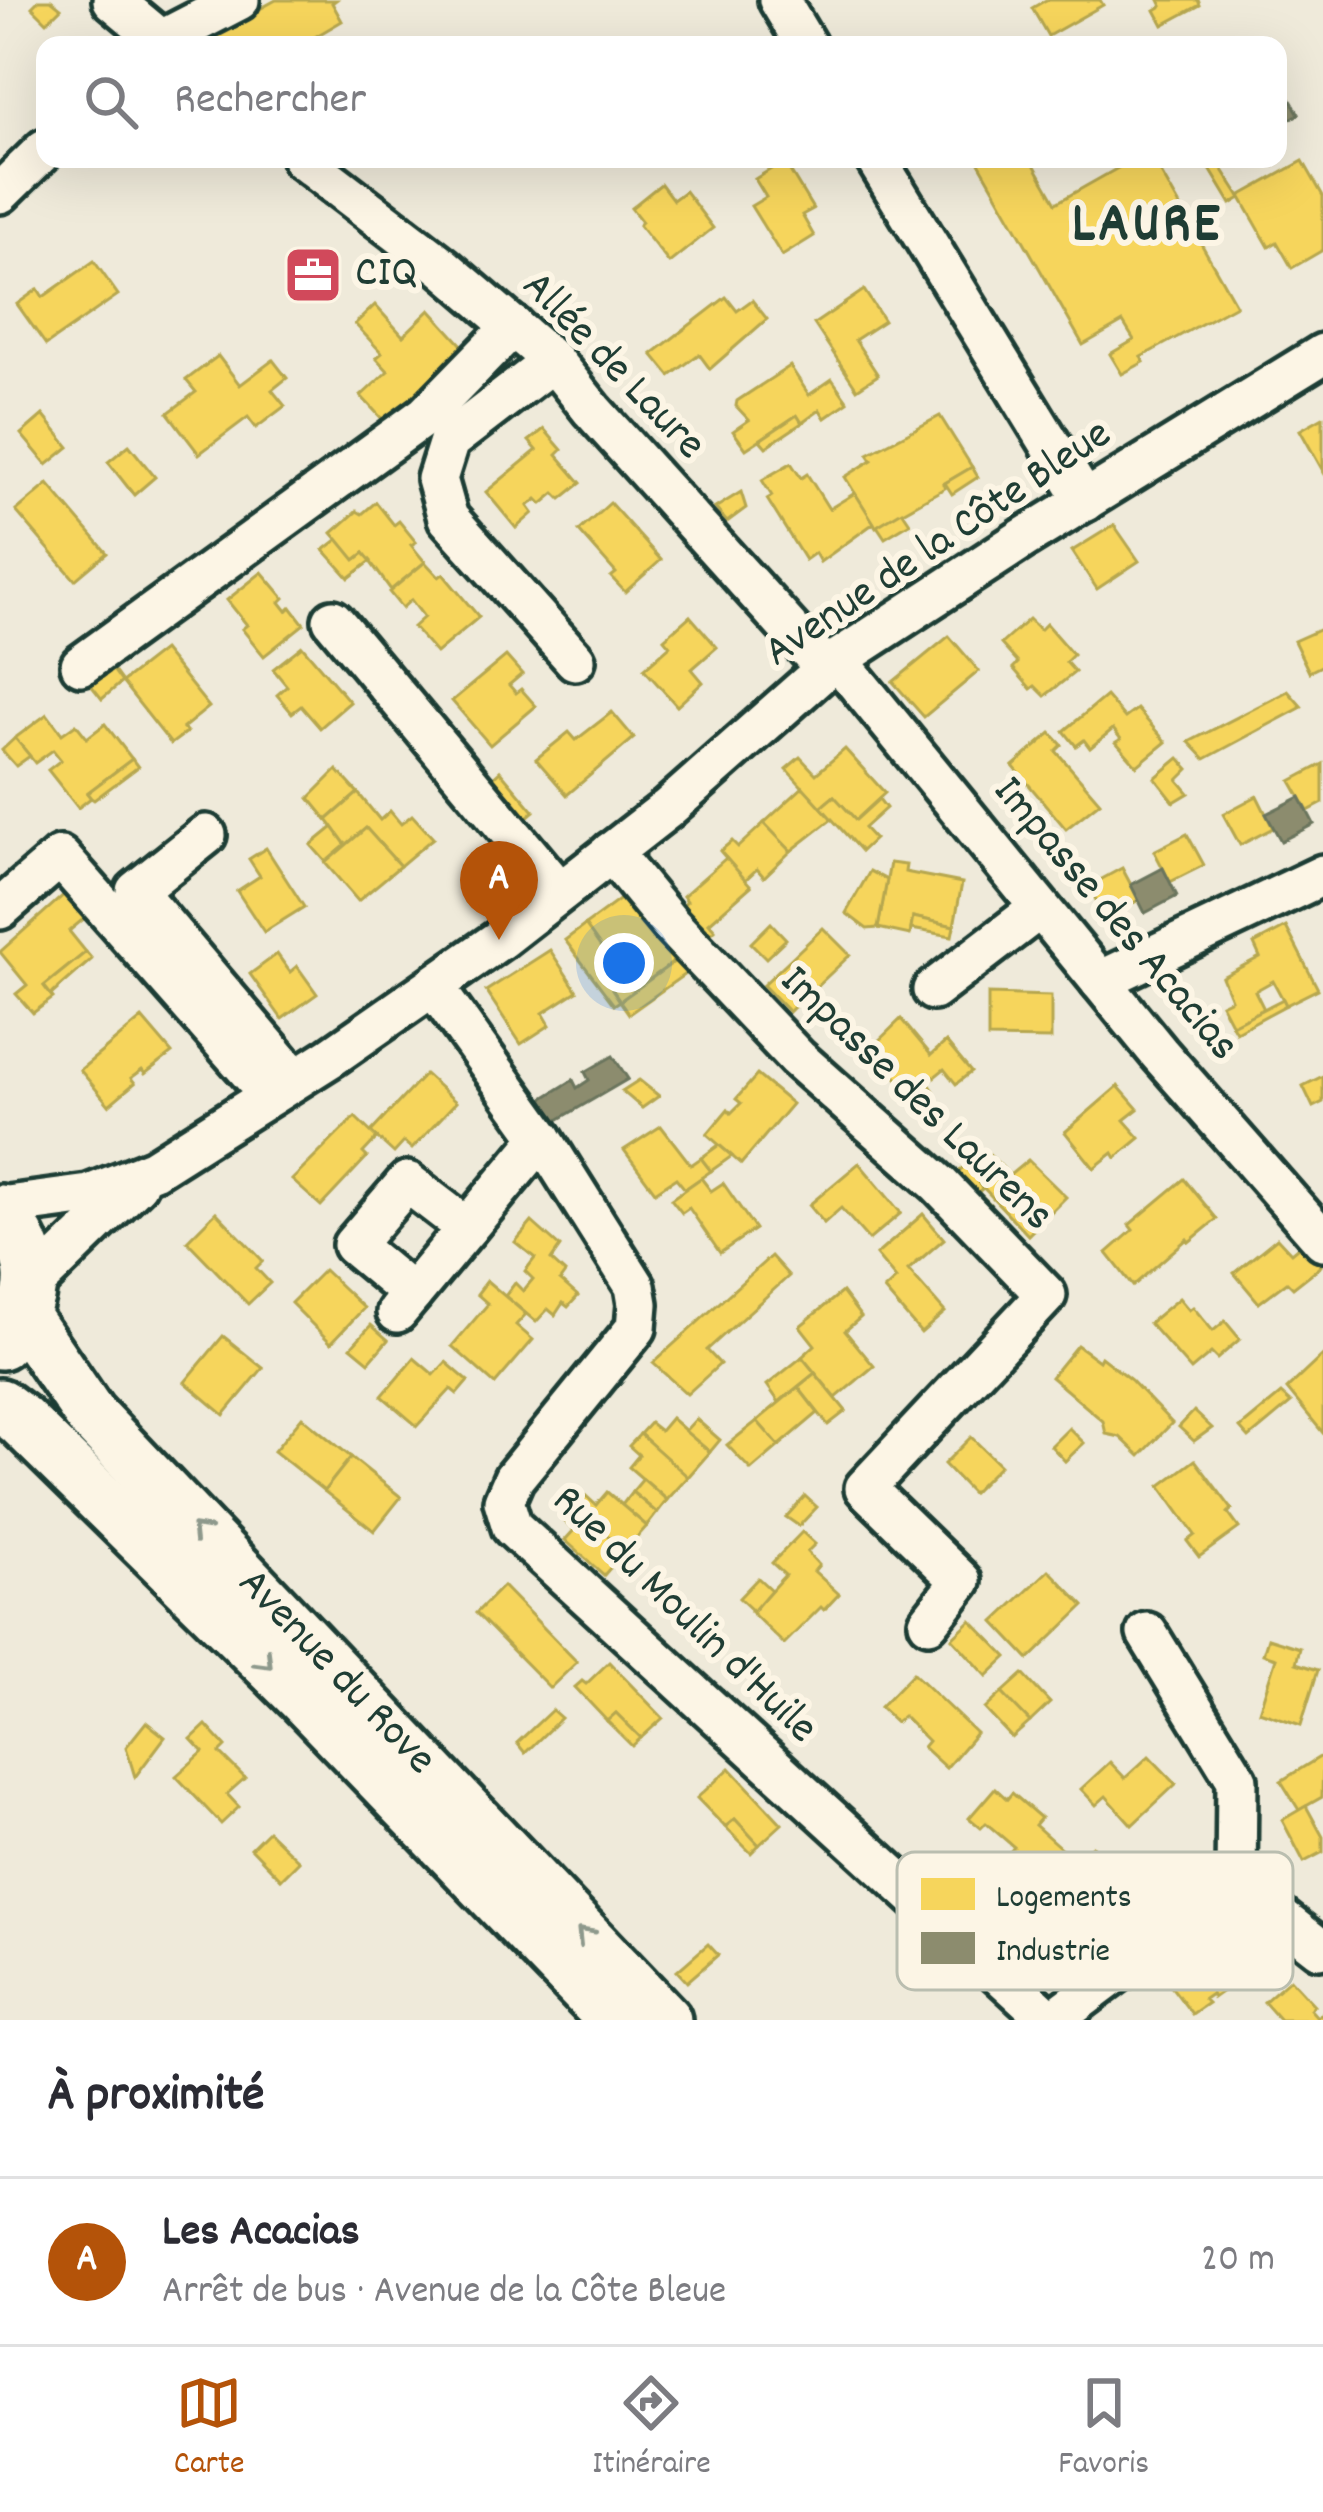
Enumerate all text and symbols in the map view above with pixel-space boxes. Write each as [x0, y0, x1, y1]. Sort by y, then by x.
search box [36, 36, 1287, 168]
icon: search [78, 69, 144, 135]
text: Rechercher [174, 70, 366, 134]
district label: LAURE [1072, 187, 1222, 269]
place label: CIQ [355, 243, 417, 307]
office icon: CIQ [282, 244, 344, 306]
street label: Allée de Laure [505, 258, 719, 476]
street label: Avenue de la Côte Bleue [752, 405, 1126, 685]
street label: Impasse des Acacias [975, 763, 1253, 1077]
pin: A [460, 841, 538, 940]
your location [594, 933, 654, 993]
street label: Impasse des Laurens [763, 952, 1067, 1248]
street label: Rue du Moulin d'Huile [535, 1472, 831, 1760]
one-way arrow [191, 1524, 213, 1545]
street label: Avenue du Rove [221, 1555, 450, 1791]
one-way arrow [251, 1647, 273, 1669]
legend [897, 1852, 1293, 1990]
text: Logements [996, 1876, 1132, 1923]
one-way arrow [576, 1928, 598, 1949]
text: Industrie [996, 1930, 1110, 1977]
text: À proximité [48, 2062, 265, 2134]
text: Les Acacias [162, 2202, 360, 2266]
text: A [76, 2234, 98, 2289]
text: 20 m [1201, 2234, 1275, 2289]
text: Arrêt de bus · Avenue de la Côte Bleue [162, 2266, 726, 2321]
tab: Carte [174, 2370, 245, 2489]
tab: Itinéraire [592, 2370, 711, 2489]
tab: Favoris [1058, 2370, 1149, 2489]

